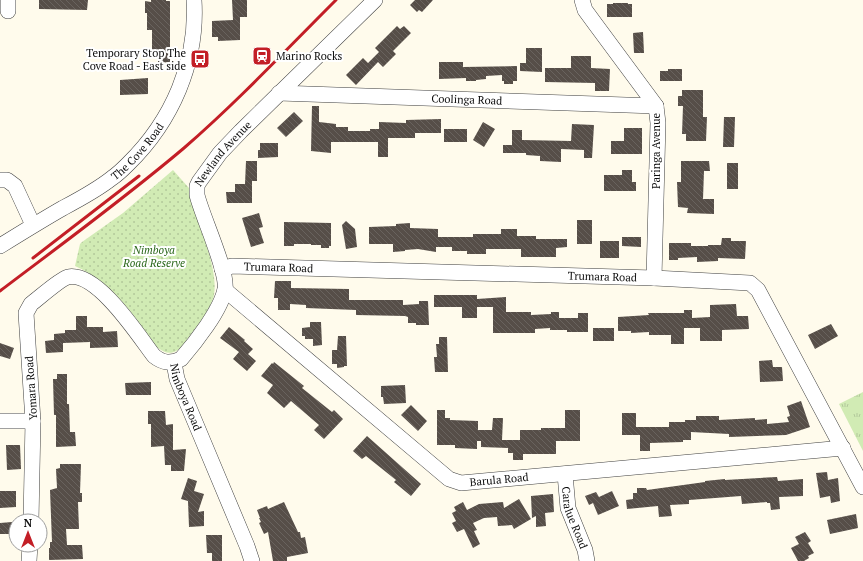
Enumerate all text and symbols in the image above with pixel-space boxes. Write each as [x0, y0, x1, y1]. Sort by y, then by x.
station icon: Marino Rocks [251, 45, 273, 67]
place label: Temporary Stop The Cove Road - East side [83, 46, 186, 73]
bus stop icon: Temporary Stop The Cove Road - East side [189, 48, 211, 70]
place label: Marino Rocks [276, 49, 343, 63]
street label: Coolinga Road [431, 91, 503, 108]
street label: Paringa Avenue [649, 113, 663, 189]
street label: Newland Avenue [191, 117, 255, 189]
street label: The Cove Road [108, 120, 167, 183]
park label: Nimboya Road Reserve [122, 243, 185, 270]
street label: Trumara Road [244, 259, 313, 275]
street label: Trumara Road [568, 269, 637, 285]
street label: Yomara Road [22, 355, 40, 421]
street label: Nimboya Road [167, 362, 205, 433]
street label: Barula Road [469, 470, 529, 489]
street label: Caralue Road [559, 486, 591, 551]
north arrow [8, 513, 48, 553]
text: N [24, 516, 33, 530]

